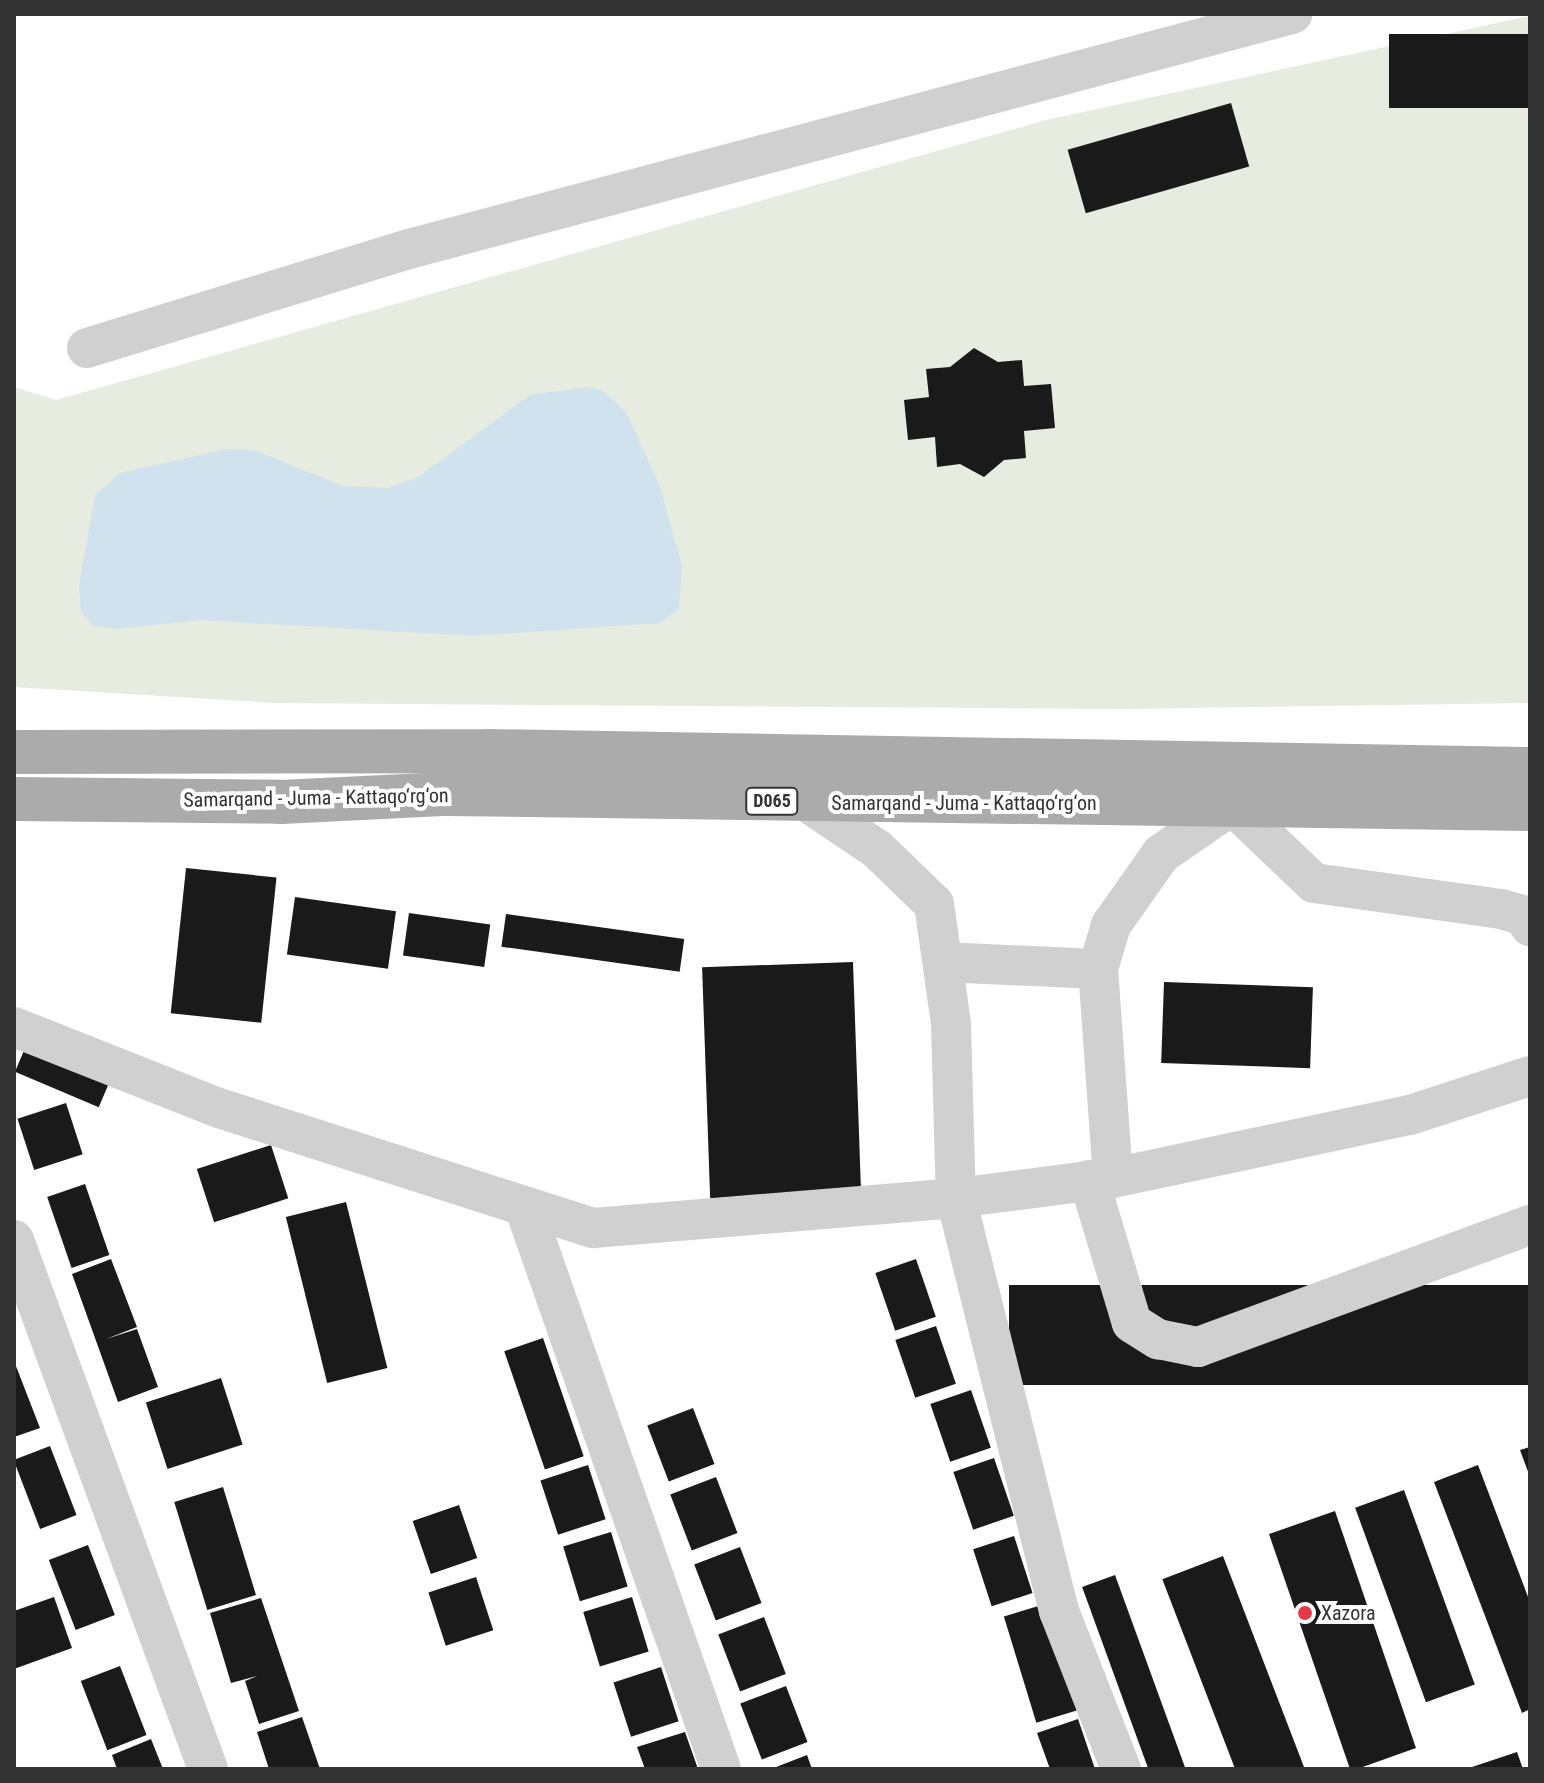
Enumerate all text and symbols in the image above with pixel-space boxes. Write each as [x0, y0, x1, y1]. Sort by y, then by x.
street label: Samarqand - Juma - Kattaqo‘rg‘on [183, 784, 449, 812]
road number: D065 [744, 787, 800, 815]
street label: Samarqand - Juma - Kattaqo‘rg‘on [831, 791, 1097, 815]
place label: Xazora [1321, 1601, 1376, 1625]
marker: Xazora [1296, 1604, 1314, 1622]

